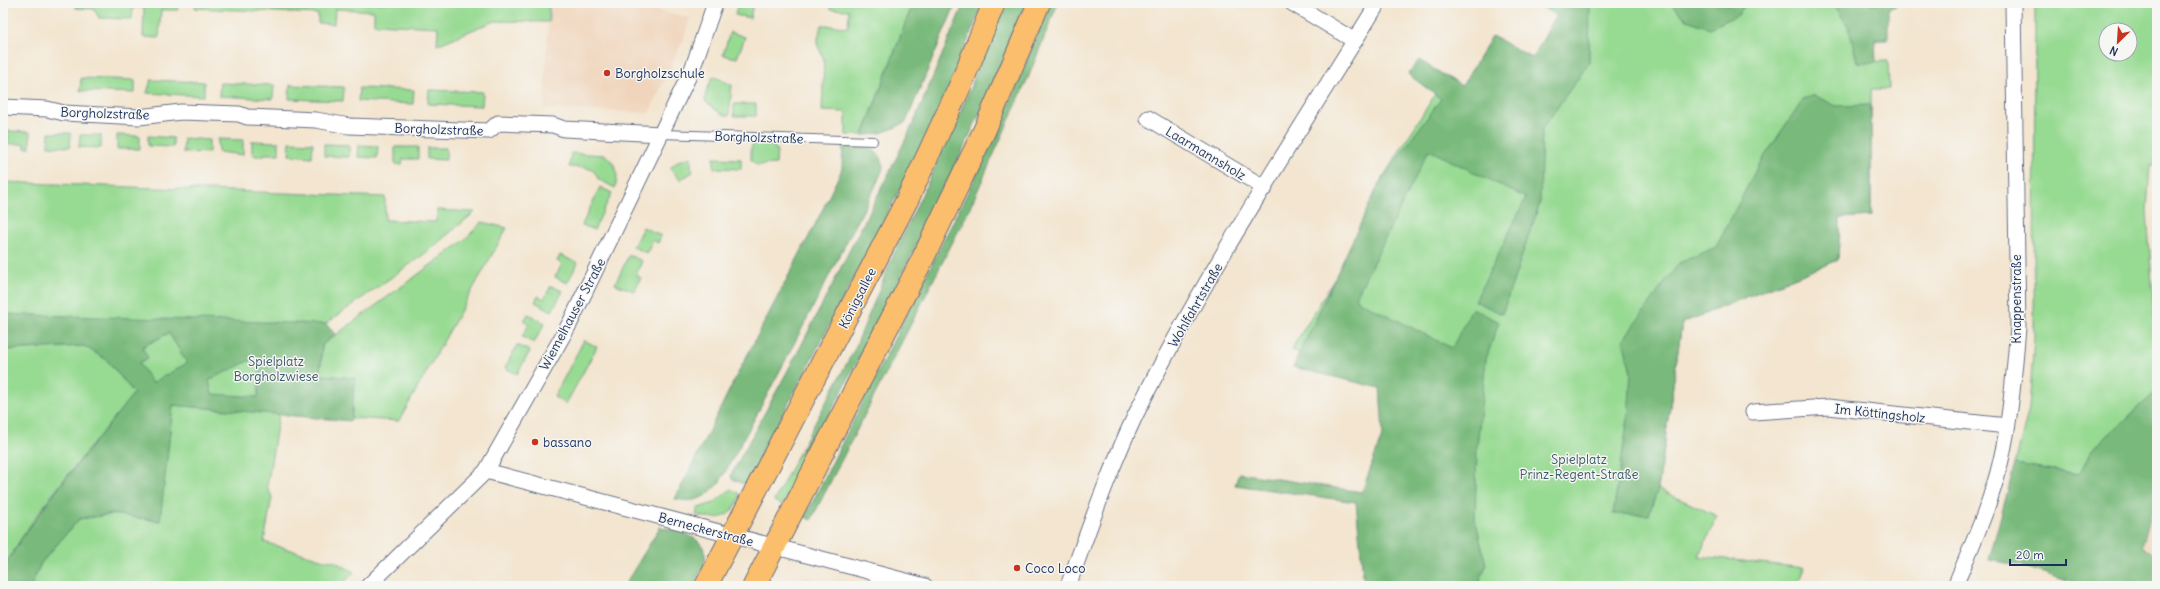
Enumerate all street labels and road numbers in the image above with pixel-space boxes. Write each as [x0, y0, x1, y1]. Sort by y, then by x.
street label: Borgholzstraße [60, 103, 150, 124]
street label: Borgholzstraße [394, 119, 484, 140]
street label: Laarmannsholz [1162, 123, 1249, 184]
street label: Borgholzstraße [714, 127, 804, 148]
street label: Knappenstraße [2008, 254, 2025, 344]
street label: Wiemelhauser Straße [536, 255, 609, 373]
street label: Wohlfahrtstraße [1164, 260, 1226, 351]
street label: Königsallee [835, 265, 880, 332]
street label: Im Köttingsholz [1834, 400, 1926, 427]
street label: Berneckerstraße [656, 509, 755, 550]

